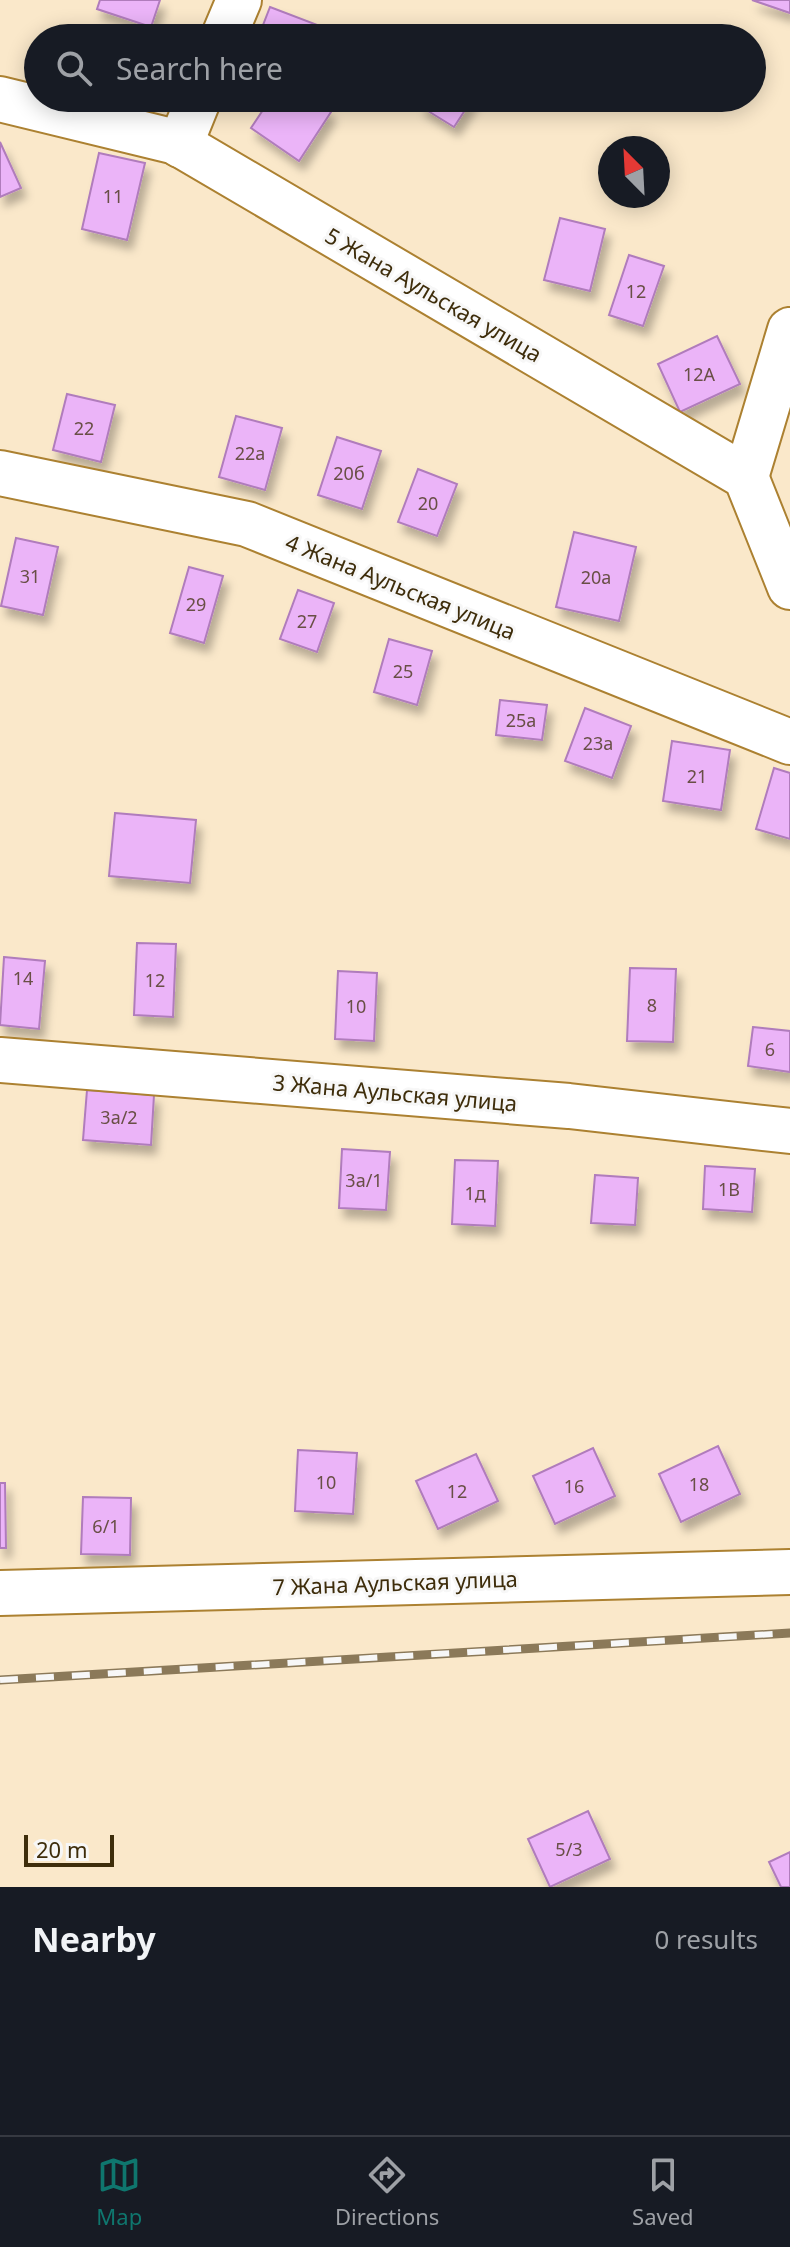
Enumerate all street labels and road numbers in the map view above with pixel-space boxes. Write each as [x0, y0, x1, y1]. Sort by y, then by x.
street label: 5 Жана Аульская улица [320, 220, 548, 368]
street label: 4 Жана Аульская улица [282, 526, 520, 646]
street label: 3 Жана Аульская улица [271, 1066, 519, 1118]
street label: 7 Жана Аульская улица [272, 1563, 518, 1601]

